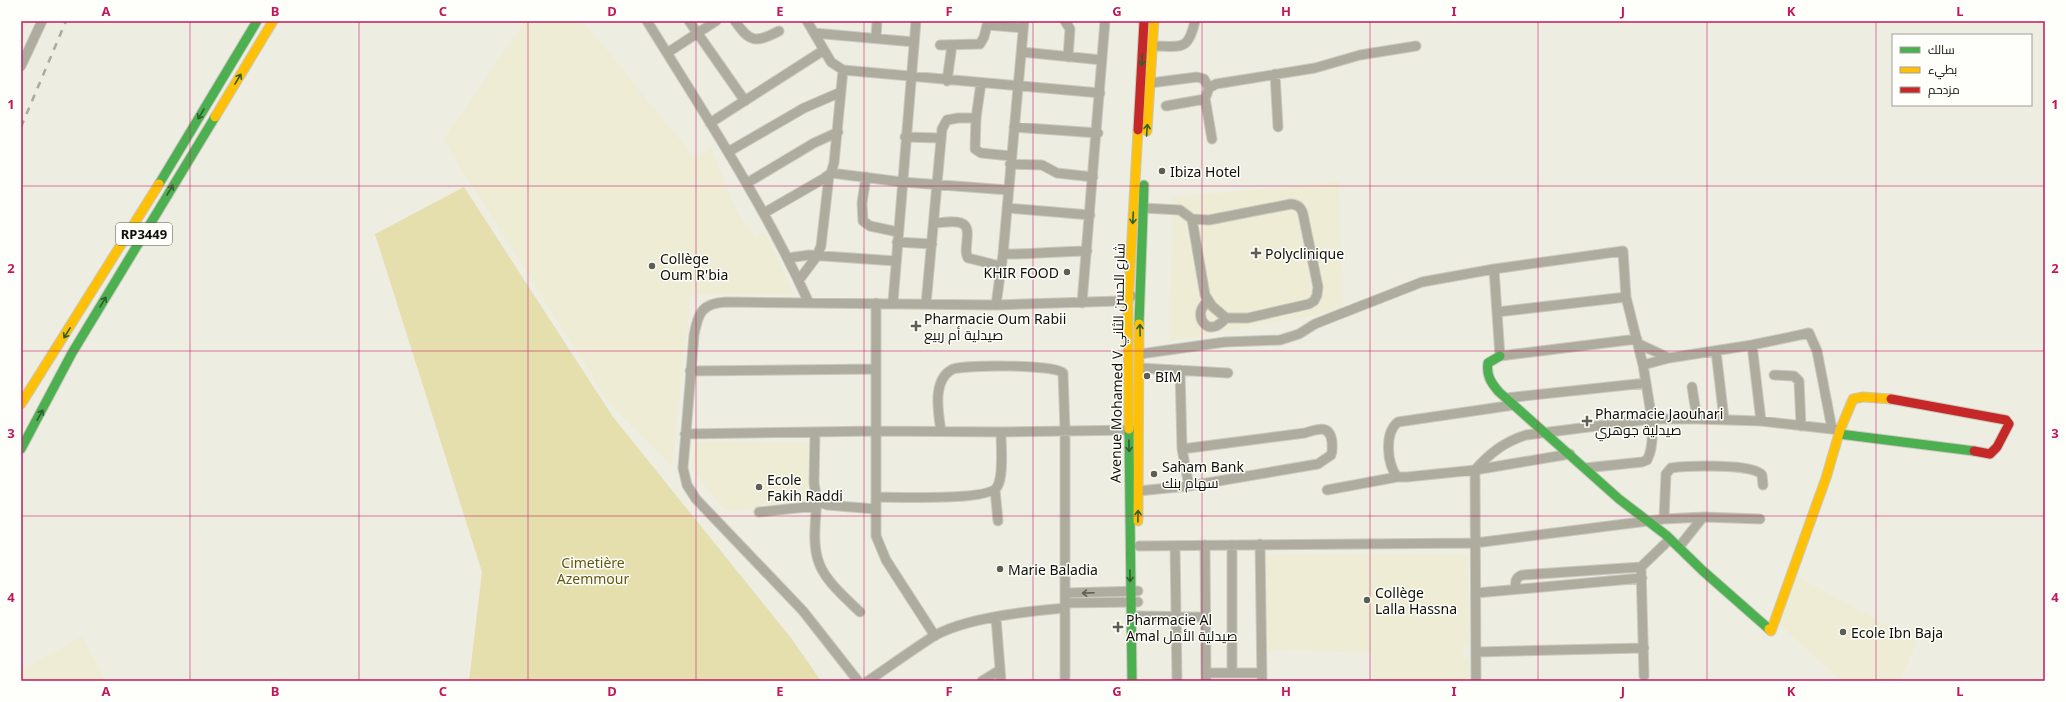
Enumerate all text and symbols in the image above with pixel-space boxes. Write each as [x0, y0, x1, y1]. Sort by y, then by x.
text: A [102, 2, 111, 20]
text: B [271, 2, 279, 20]
text: C [439, 2, 447, 20]
text: D [607, 2, 617, 20]
text: E [776, 2, 784, 20]
text: F [945, 2, 953, 20]
text: G [1112, 2, 1122, 20]
text: H [1281, 2, 1291, 20]
text: I [1451, 2, 1457, 20]
text: J [1620, 2, 1625, 20]
text: K [1787, 2, 1796, 20]
text: L [1956, 2, 1964, 20]
legend [1892, 34, 2032, 106]
text: سالك [1928, 41, 1955, 58]
one-way arrow [1139, 53, 1146, 66]
text: بطيء [1928, 61, 1957, 80]
one-way arrow [234, 73, 242, 85]
text: مزدحم [1928, 81, 1960, 98]
text: 1 [7, 95, 15, 113]
text: 1 [2051, 95, 2059, 113]
one-way arrow [197, 108, 205, 119]
one-way arrow [1144, 124, 1151, 137]
place label: Ibiza Hotel [1170, 162, 1240, 181]
marker: Ibiza Hotel [1157, 166, 1167, 176]
one-way arrow [167, 184, 175, 196]
one-way arrow [1130, 211, 1137, 224]
road number: RP3449 [116, 223, 172, 245]
street label: Avenue Mohamed V شارع الحسن الثاني [1105, 243, 1132, 483]
place label: Polyclinique [1265, 244, 1344, 263]
marker: Polyclinique [1250, 247, 1262, 259]
place label: Collège Oum R'bia [660, 249, 728, 284]
text: 2 [7, 259, 15, 277]
text: 2 [2051, 259, 2059, 277]
marker: Collège Oum R'bia [647, 261, 657, 271]
place label: KHIR FOOD [984, 263, 1059, 282]
marker: KHIR FOOD [1062, 267, 1072, 277]
one-way arrow [100, 296, 108, 308]
place label: Pharmacie Oum Rabii صيدلية أم ربيع [924, 309, 1066, 345]
marker: Pharmacie Oum Rabii صيدلية أم ربيع [911, 321, 921, 331]
one-way arrow [1136, 324, 1143, 337]
one-way arrow [63, 327, 71, 339]
place label: BIM [1155, 367, 1182, 386]
marker: BIM [1142, 371, 1152, 381]
place label: Pharmacie Jaouhari صيدلية جوهري [1595, 404, 1723, 442]
one-way arrow [37, 409, 44, 421]
marker: Pharmacie Jaouhari صيدلية جوهري [1582, 416, 1592, 426]
text: 3 [7, 424, 15, 442]
text: 3 [2051, 424, 2059, 442]
one-way arrow [1125, 439, 1133, 452]
place label: Saham Bank سهام بنك [1162, 457, 1244, 493]
marker: Saham Bank سهام بنك [1149, 469, 1159, 479]
place label: Ecole Fakih Raddi [767, 470, 843, 505]
marker: Ecole Fakih Raddi [754, 482, 764, 492]
one-way arrow [1135, 510, 1142, 523]
park label: Cimetière Azemmour [557, 553, 629, 588]
place label: Marie Baladia [1008, 560, 1098, 579]
marker: Marie Baladia [995, 564, 1005, 574]
one-way arrow [1127, 569, 1134, 582]
place label: Collège Lalla Hassna [1375, 583, 1457, 618]
text: 4 [7, 588, 15, 606]
text: 4 [2051, 588, 2059, 606]
one-way arrow [1082, 589, 1095, 596]
marker: Collège Lalla Hassna [1362, 595, 1372, 605]
place label: Pharmacie Al Amal صيدلية الأمل [1126, 610, 1238, 645]
marker: Pharmacie Al Amal صيدلية الأمل [1113, 622, 1123, 632]
place label: Ecole Ibn Baja [1851, 623, 1943, 642]
marker: Ecole Ibn Baja [1838, 627, 1848, 637]
text: A [102, 682, 111, 700]
text: B [271, 682, 279, 700]
text: C [439, 682, 447, 700]
text: D [607, 682, 617, 700]
text: E [776, 682, 784, 700]
text: F [945, 682, 953, 700]
text: G [1112, 682, 1122, 700]
text: H [1281, 682, 1291, 700]
text: I [1451, 682, 1457, 700]
text: J [1620, 682, 1625, 700]
text: K [1787, 682, 1796, 700]
text: L [1956, 682, 1964, 700]

